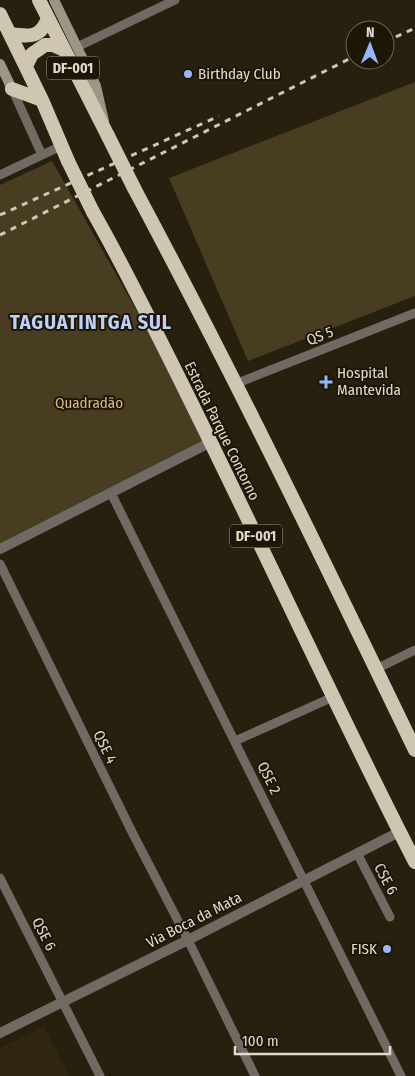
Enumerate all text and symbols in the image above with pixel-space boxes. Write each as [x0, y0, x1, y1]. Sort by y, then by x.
north arrow [345, 20, 395, 70]
text: N [366, 24, 375, 41]
road number: DF-001 [47, 56, 99, 80]
place label: Birthday Club [198, 65, 281, 83]
marker: Birthday Club [182, 68, 194, 80]
district label: TAGUATINTGA SUL [10, 310, 172, 334]
street label: QS 5 [304, 323, 336, 349]
street label: Estrada Parque Contorno [181, 359, 263, 503]
place label: Hospital Mantevida [337, 364, 401, 399]
marker: Hospital Mantevida [319, 375, 333, 389]
park label: Quadradão [55, 394, 123, 412]
road number: DF-001 [230, 524, 282, 548]
street label: QSE 4 [89, 727, 121, 767]
street label: QSE 2 [253, 759, 285, 798]
street label: CSE 6 [370, 860, 402, 898]
street label: Via Boca da Mata [143, 888, 245, 952]
street label: QSE 6 [28, 914, 60, 954]
place label: FISK [351, 940, 377, 958]
marker: FISK [381, 943, 393, 955]
scale bar [235, 1024, 390, 1056]
text: 100 m [242, 1032, 279, 1050]

